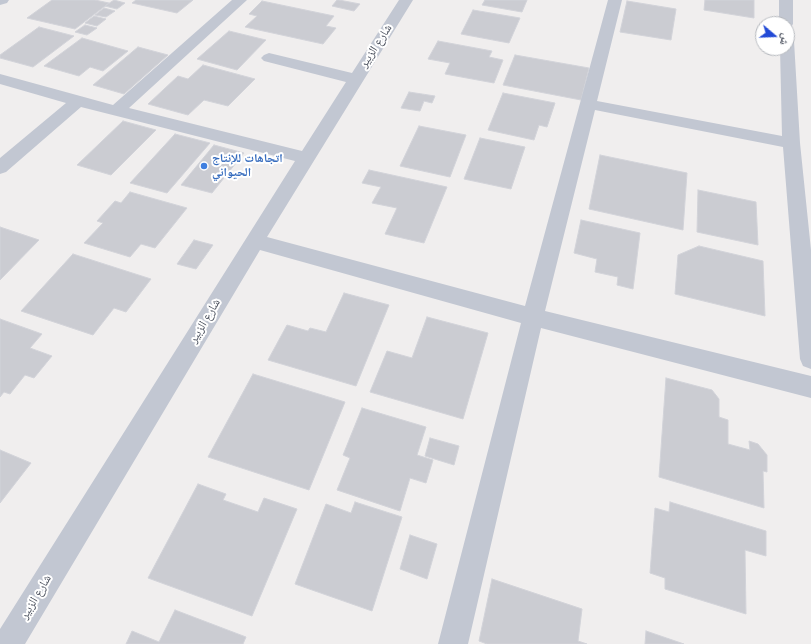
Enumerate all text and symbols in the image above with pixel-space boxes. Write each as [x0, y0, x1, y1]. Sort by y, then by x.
north arrow [755, 16, 795, 56]
street label: شارع الزبير [357, 22, 395, 70]
text: ش [778, 32, 793, 47]
place label: اتجاهات للإنتاج الحيواني [212, 152, 283, 180]
marker: اتجاهات للإنتاج الحيواني [199, 161, 209, 171]
street label: شارع الزبير [186, 296, 224, 346]
street label: شارع الزبير [17, 572, 55, 622]

